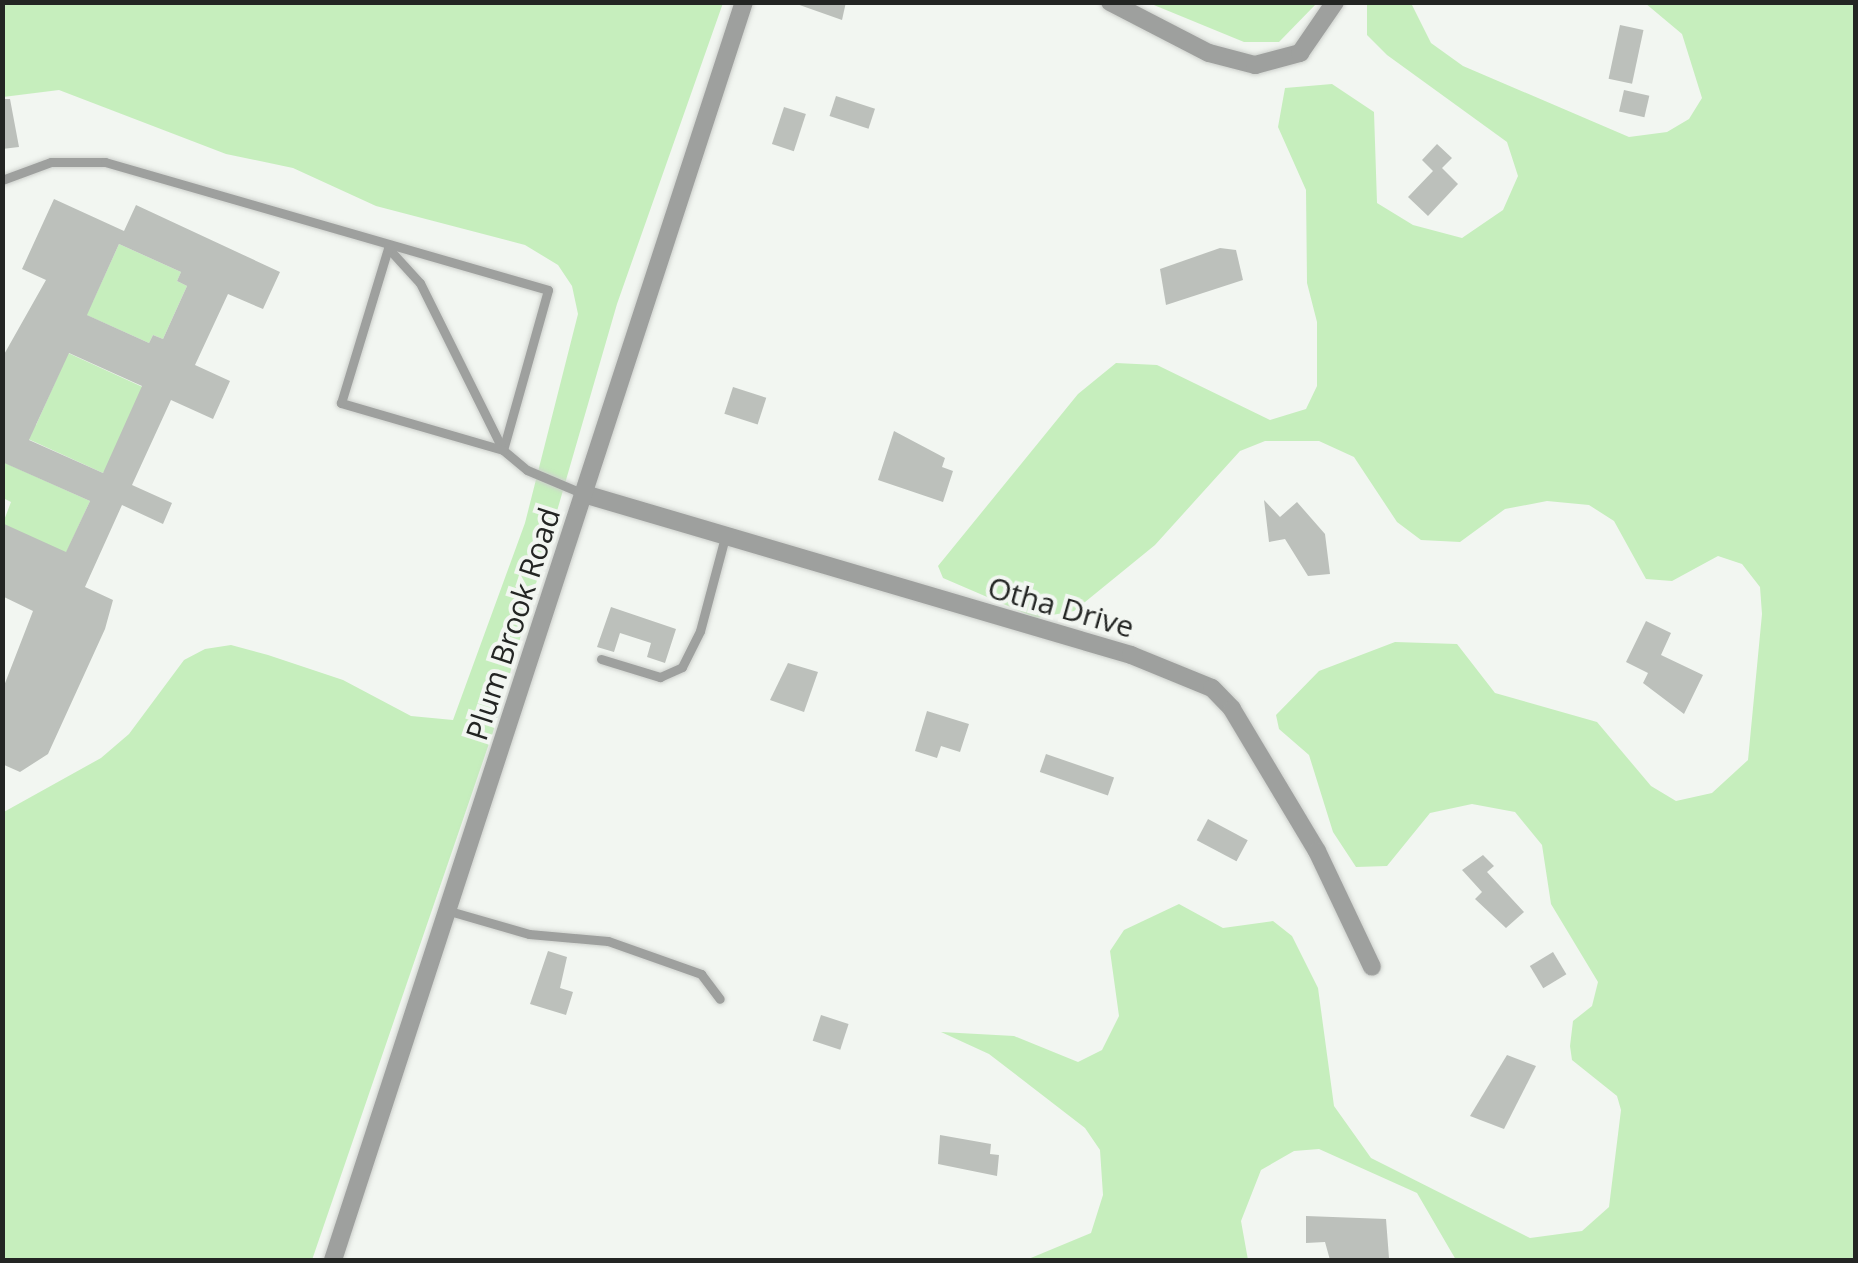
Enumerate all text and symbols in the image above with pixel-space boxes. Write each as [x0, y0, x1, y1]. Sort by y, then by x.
street label: Plum Brook Road [458, 503, 568, 745]
street label: Otha Drive [984, 569, 1138, 645]

